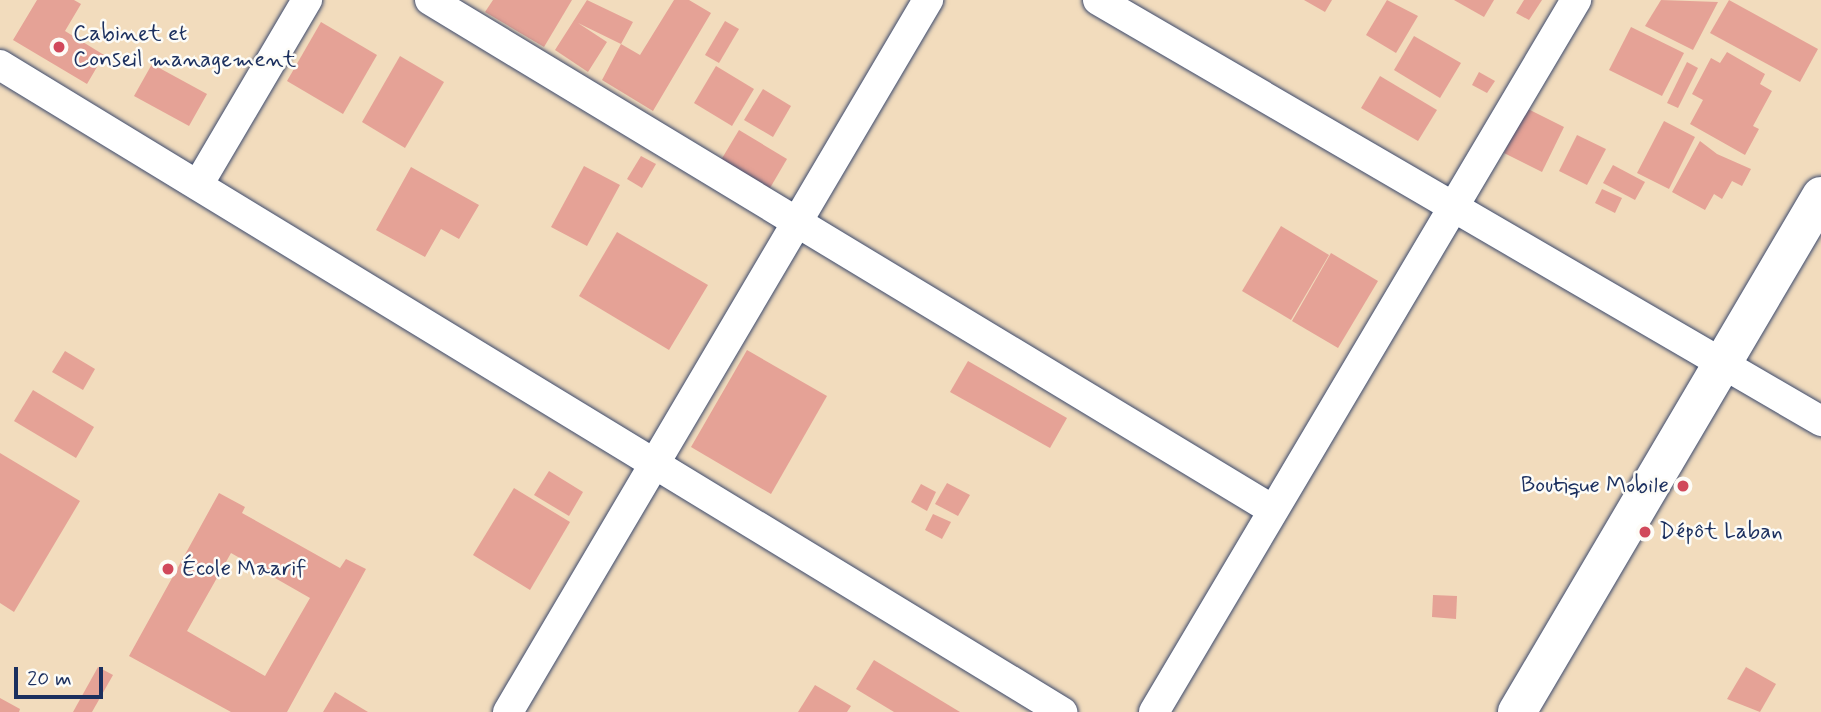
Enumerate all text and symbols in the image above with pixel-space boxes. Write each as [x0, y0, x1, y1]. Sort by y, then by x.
place label: Cabinet et Conseil management [73, 20, 279, 74]
marker: Cabinet et Conseil management [51, 39, 67, 55]
place label: Boutique Mobile [1520, 472, 1669, 500]
marker: Boutique Mobile [1675, 478, 1691, 494]
place label: Dépôt Laban [1659, 518, 1793, 546]
marker: Dépôt Laban [1637, 524, 1653, 540]
place label: École Maarif [182, 555, 304, 583]
marker: École Maarif [160, 561, 176, 577]
scale bar [18, 652, 107, 696]
text: 20 m [27, 665, 72, 693]

